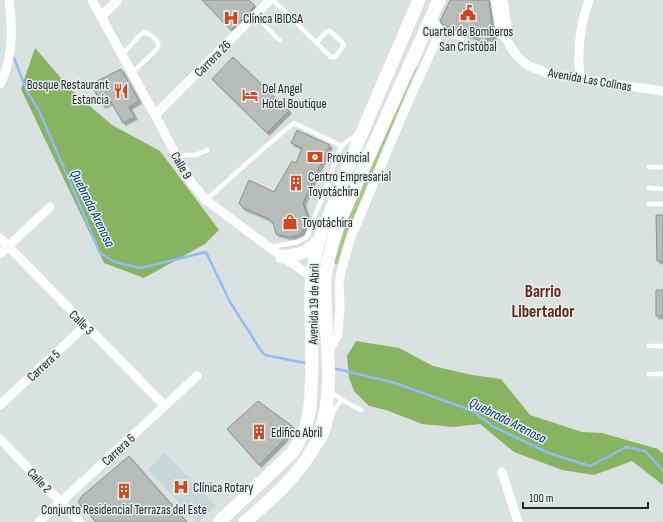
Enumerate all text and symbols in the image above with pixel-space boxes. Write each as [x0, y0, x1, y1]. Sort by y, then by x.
public building icon: Cuartel de Bomberos San Cristóbal [459, 4, 477, 22]
hospital icon: Clínica IBIDSA [222, 9, 240, 27]
place label: Clínica IBIDSA [243, 11, 303, 27]
place label: Cuartel de Bomberos San Cristóbal [423, 24, 514, 55]
street label: Carrera 26 [191, 37, 235, 80]
street label: Avenida Las Colinas [546, 65, 633, 95]
place label: Bosque Restaurant Estancia [27, 77, 109, 108]
place label: Del Angel Hotel Boutique [262, 81, 327, 112]
restaurant icon: Bosque Restaurant Estancia [112, 82, 130, 100]
hotel icon: Del Angel Hotel Boutique [241, 86, 259, 104]
bank icon: Provincial [306, 148, 324, 166]
street label: Calle 9 [167, 149, 195, 182]
place label: Provincial [327, 150, 369, 166]
water label: Quebrada Arenosa [66, 167, 119, 250]
place label: Centro Empresarial Toyotáchira [308, 169, 391, 200]
building icon: Centro Empresarial Toyotáchira [287, 174, 305, 192]
shop icon: Toyotáchira [281, 213, 299, 231]
place label: Toyotáchira [302, 215, 353, 231]
street label: Avenida 19 de Abril [305, 263, 323, 346]
district label: Barrio Libertador [512, 282, 574, 322]
street label: Calle 3 [65, 307, 97, 339]
street label: Carrera 5 [24, 346, 64, 385]
water label: Quebrada Arenosa [466, 394, 549, 447]
building icon: Edifico Abril [250, 423, 268, 441]
place label: Edifico Abril [271, 425, 322, 441]
street label: Carrera 6 [99, 430, 139, 469]
street label: Calle 2 [24, 465, 55, 497]
hospital icon: Clínica Rotary [172, 478, 190, 496]
place label: Clínica Rotary [193, 480, 253, 496]
building icon: Conjunto Residencial Terrazas del Este [115, 482, 133, 500]
scale bar [523, 484, 648, 510]
text: 100 m [529, 491, 554, 506]
place label: Conjunto Residencial Terrazas del Este [41, 502, 207, 518]

